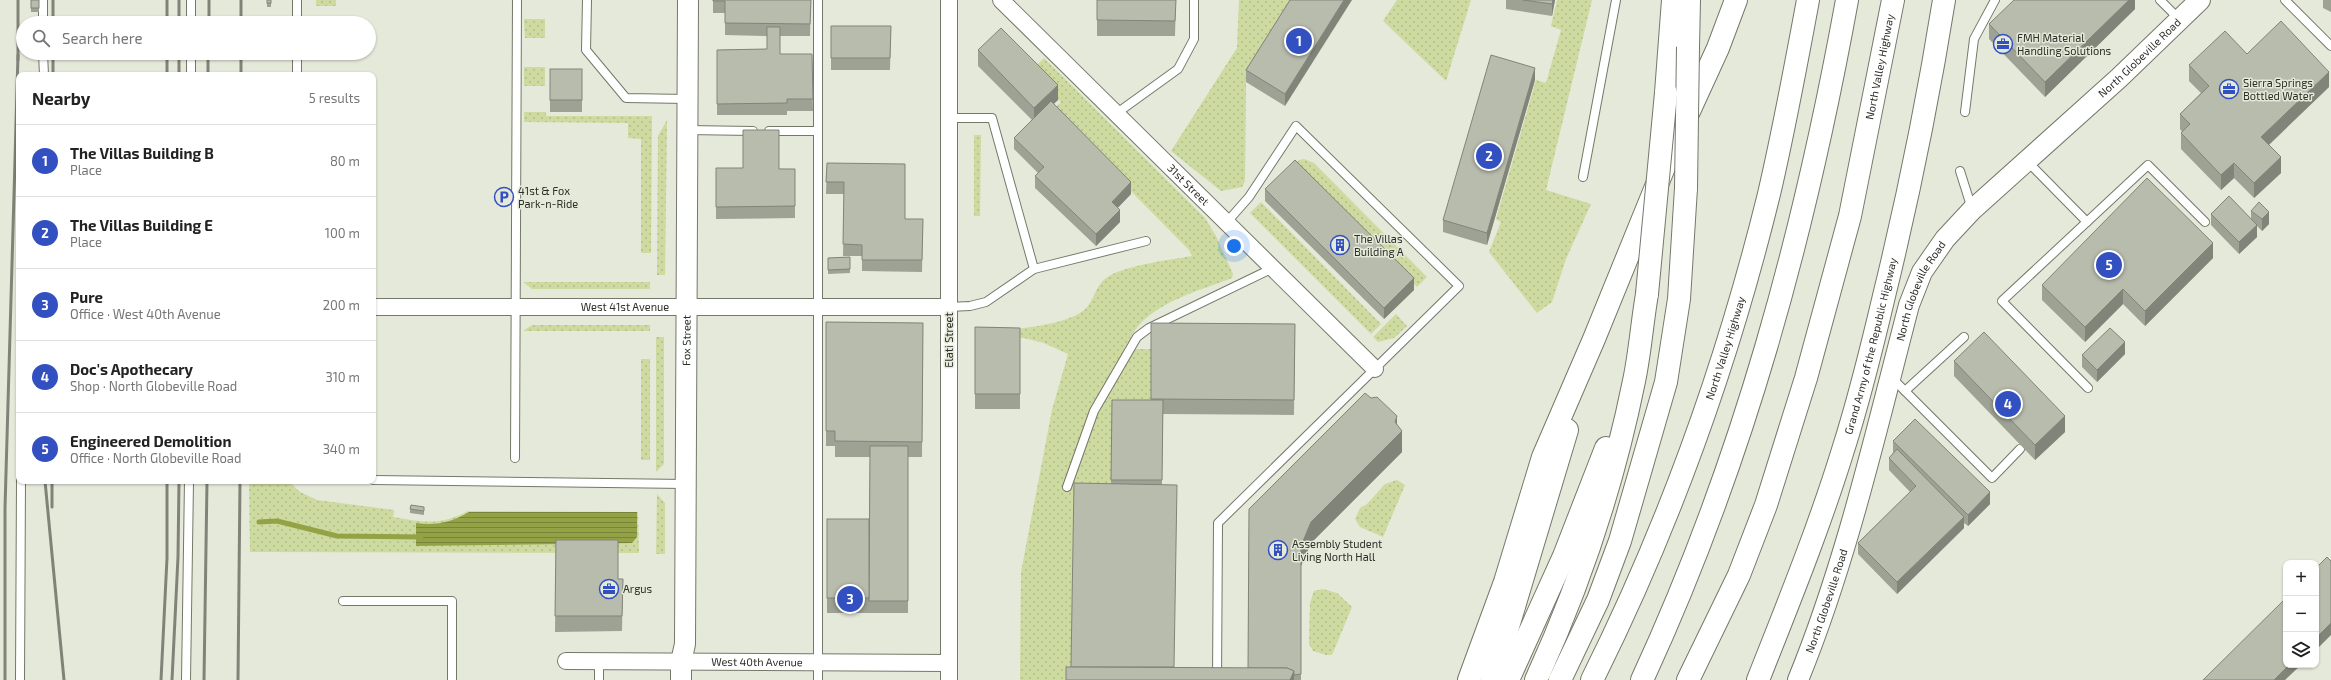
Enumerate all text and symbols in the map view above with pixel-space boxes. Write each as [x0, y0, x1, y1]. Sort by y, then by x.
street label: North Valley Highway [1862, 12, 1896, 121]
street label: North Globeville Road [2095, 15, 2183, 100]
search box [16, 16, 376, 60]
pin: 1 [1286, 26, 1312, 56]
icon: search [30, 27, 52, 49]
text: Search here [62, 29, 143, 47]
place label: FMH Material Handling Solutions [2017, 31, 2112, 57]
office icon: FMH Material Handling Solutions [1992, 33, 2014, 55]
place label: Sierra Springs Bottled Water [2243, 76, 2314, 102]
office icon: Sierra Springs Bottled Water [2218, 78, 2240, 100]
text: Nearby [32, 88, 90, 108]
text: 5 results [309, 90, 360, 106]
pin: 2 [1476, 141, 1502, 171]
text: The Villas Building B [70, 144, 214, 162]
text: 1 [42, 153, 48, 169]
text: 80 m [330, 153, 360, 169]
street label: 31st Street [1165, 161, 1212, 208]
text: Place [70, 162, 102, 178]
place label: 41st & Fox Park-n-Ride [518, 184, 578, 210]
parking icon: 41st & Fox Park-n-Ride [493, 186, 515, 208]
text: The Villas Building E [70, 216, 213, 234]
text: 2 [41, 225, 49, 241]
text: 100 m [325, 225, 360, 241]
place label: The Villas Building A [1354, 232, 1404, 258]
text: Place [70, 234, 102, 250]
building icon: The Villas Building A [1329, 234, 1351, 256]
your location [1224, 236, 1244, 256]
street label: North Globeville Road [1893, 238, 1948, 342]
pin: 5 [2096, 250, 2122, 280]
street label: Grand Army of the Republic Highway [1841, 256, 1899, 436]
text: Pure [70, 288, 103, 306]
street label: North Valley Highway [1702, 295, 1747, 401]
text: 3 [41, 297, 49, 313]
text: 200 m [323, 297, 360, 313]
street label: West 41st Avenue [581, 300, 669, 313]
text: Office · West 40th Avenue [70, 306, 221, 322]
street label: Elati Street [942, 312, 955, 368]
street label: Fox Street [679, 315, 693, 366]
text: Doc's Apothecary [70, 360, 193, 378]
text: 4 [41, 369, 49, 385]
text: 310 m [325, 369, 360, 385]
text: Shop · North Globeville Road [70, 378, 237, 394]
pin: 4 [1995, 389, 2021, 419]
text: Engineered Demolition [70, 432, 231, 450]
text: 5 [41, 441, 49, 457]
text: 340 m [323, 441, 360, 457]
text: Office · North Globeville Road [70, 450, 241, 466]
place label: Assembly Student Living North Hall [1292, 537, 1382, 563]
building icon: Assembly Student Living North Hall [1267, 539, 1289, 561]
street label: North Globeville Road [1802, 547, 1849, 655]
map controls [2283, 560, 2319, 668]
button: + [2283, 560, 2319, 596]
office icon: Argus [598, 578, 620, 600]
place label: Argus [623, 582, 653, 595]
pin: 3 [837, 584, 863, 614]
button: − [2283, 596, 2319, 632]
button: layers [2283, 632, 2319, 668]
street label: West 40th Avenue [711, 655, 803, 668]

